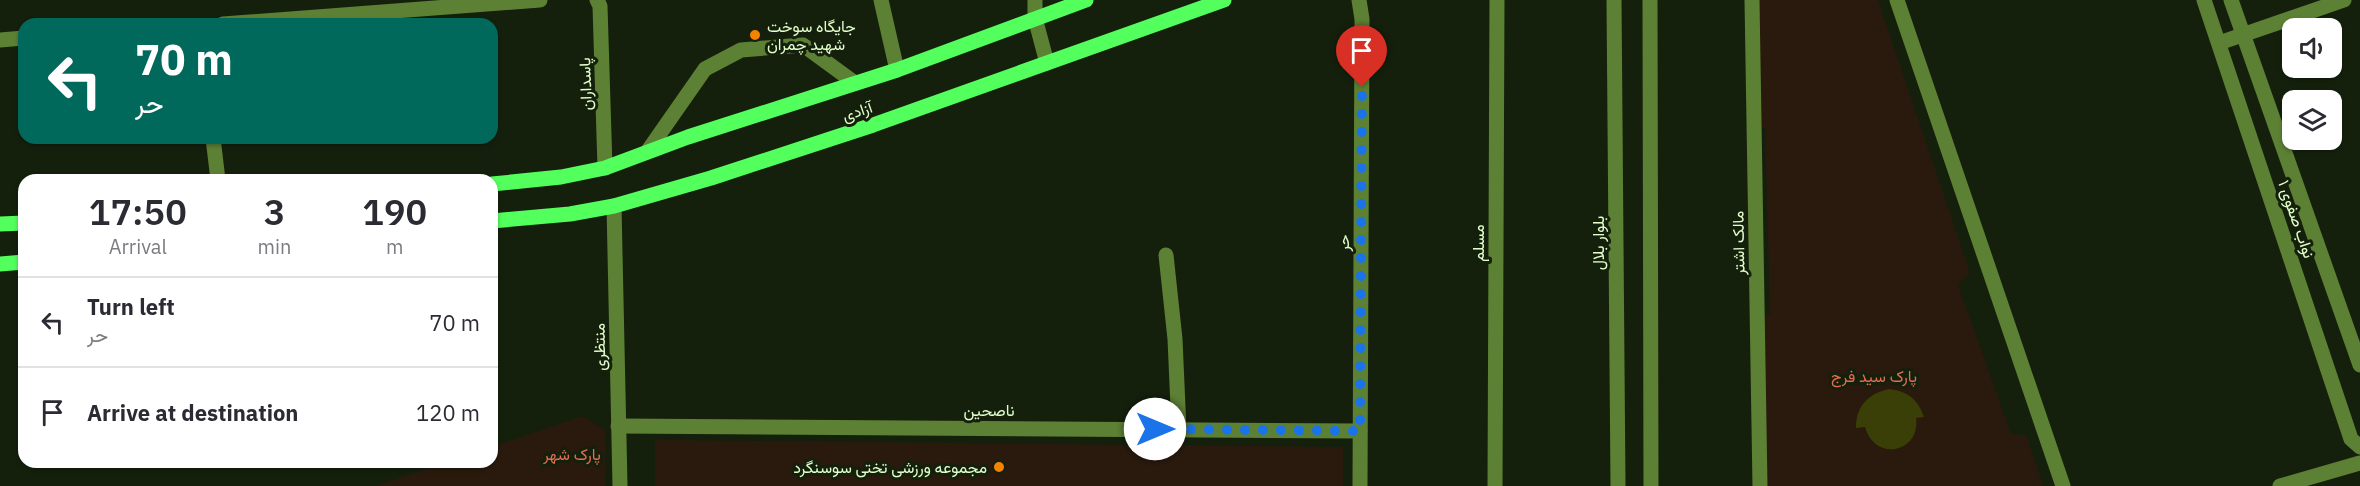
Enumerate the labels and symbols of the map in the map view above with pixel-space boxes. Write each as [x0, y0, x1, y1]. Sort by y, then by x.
place label: جایگاه سوخت شهید چمران [767, 16, 856, 56]
pin [1336, 25, 1387, 87]
marker: جایگاه سوخت شهید چمران [748, 28, 762, 42]
street label: پاسداران [574, 57, 598, 111]
street label: آزادی [839, 96, 876, 126]
street label: نواب صفوی ۱ [2273, 177, 2320, 261]
street label: مالک اشتر [1727, 211, 1750, 276]
street label: بلوار بلال [1588, 216, 1609, 270]
street label: مسلم [1468, 224, 1489, 262]
street label: حر [1333, 234, 1354, 252]
street label: منتظری [589, 323, 610, 371]
park label: پارک سید فرج [1831, 366, 1917, 388]
position arrow [1123, 397, 1187, 461]
street label: ناصحین [964, 400, 1014, 421]
park label: پارک شهر [542, 444, 601, 466]
place label: مجموعه ورزشی تختی سوسنگرد [793, 457, 987, 478]
marker: مجموعه ورزشی تختی سوسنگرد [992, 460, 1006, 474]

